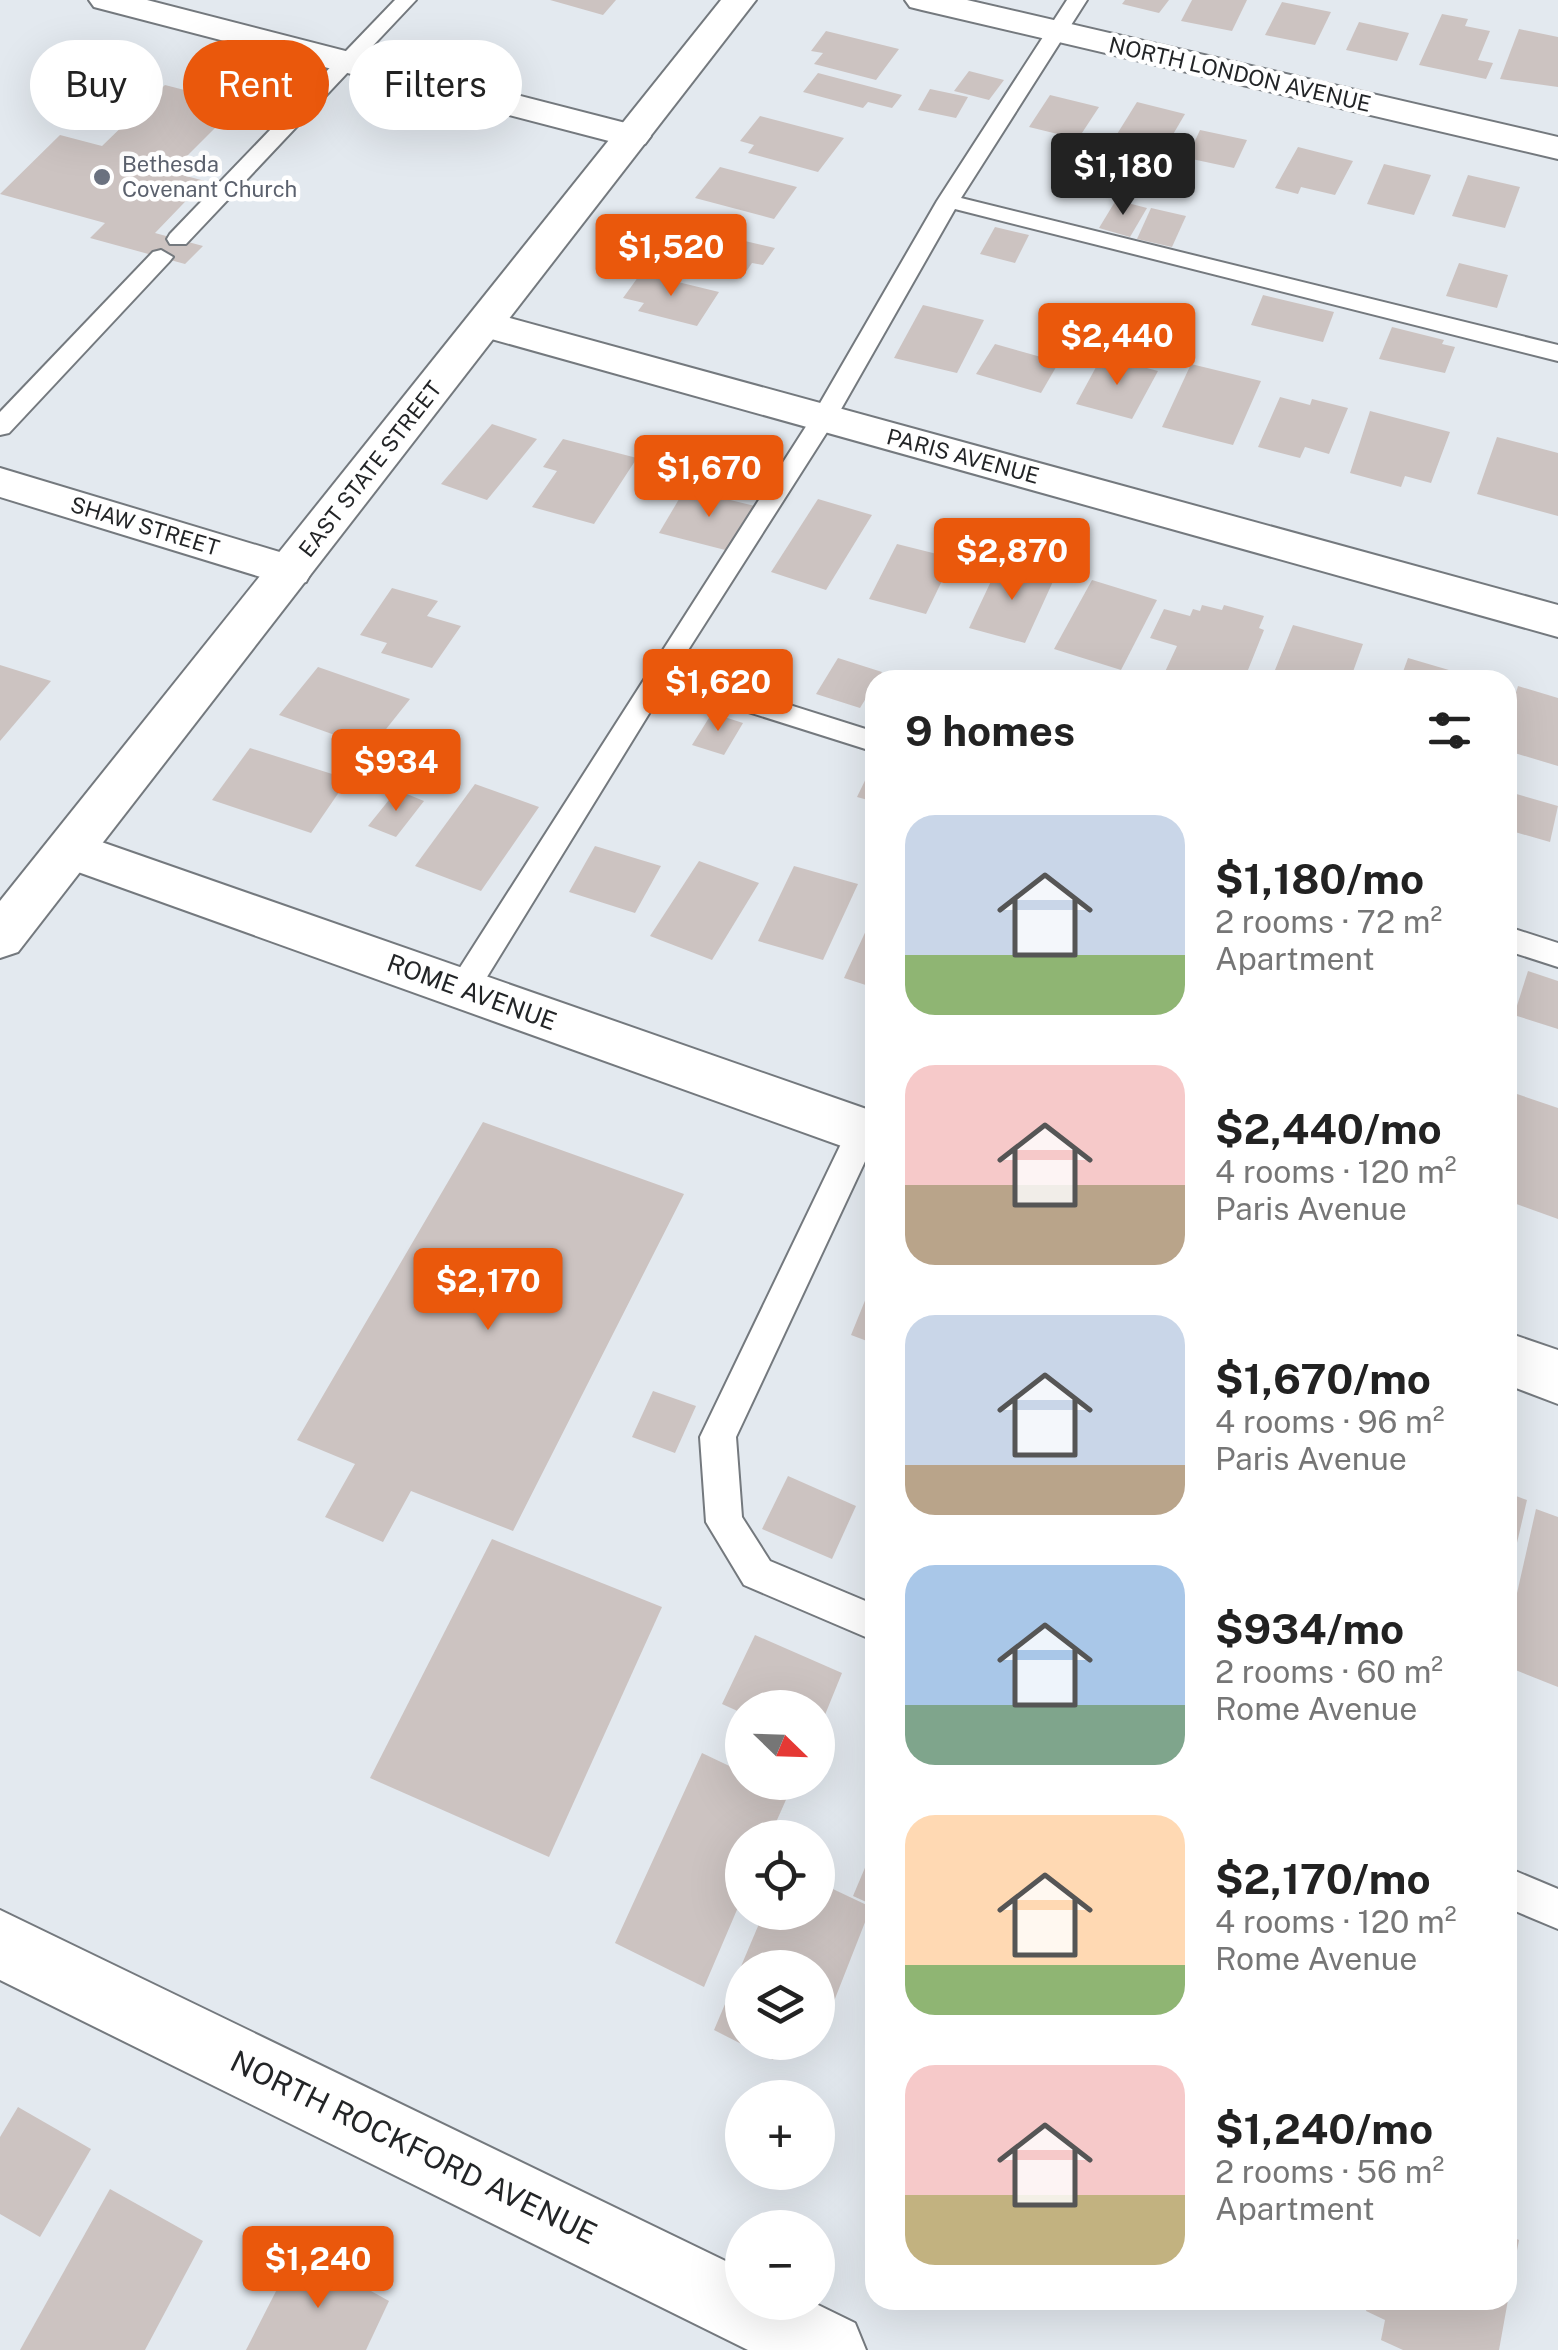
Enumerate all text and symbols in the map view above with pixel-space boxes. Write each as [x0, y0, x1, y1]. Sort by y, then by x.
street label: NORTH LONDON AVENUE [1106, 31, 1374, 117]
chip: Buy [30, 40, 163, 130]
chip: Rent [183, 40, 329, 130]
chip: Filters [349, 40, 522, 130]
pin: $1,180 [1042, 133, 1204, 218]
text: $1,180 [1073, 147, 1173, 184]
place label: Bethesda Covenant Church [122, 151, 297, 202]
marker: Bethesda Covenant Church [91, 166, 113, 188]
pin: $1,520 [590, 214, 752, 299]
text: $1,520 [618, 228, 724, 265]
pin: $2,440 [1036, 303, 1198, 388]
text: $2,440 [1060, 317, 1174, 354]
street label: EAST STATE STREET [293, 376, 447, 562]
street label: PARIS AVENUE [884, 423, 1042, 489]
pin: $1,670 [628, 435, 790, 520]
text: $1,670 [656, 449, 762, 486]
street label: SHAW STREET [67, 491, 223, 561]
pin: $2,870 [931, 518, 1093, 603]
text: $2,870 [956, 532, 1068, 569]
pin: $1,620 [637, 649, 799, 734]
text: $1,620 [665, 663, 771, 700]
icon: filters [1422, 703, 1477, 758]
text: 9 homes [905, 706, 1075, 755]
pin: $934 [337, 729, 455, 814]
text: $934 [354, 743, 438, 780]
text: $1,180/mo [1215, 854, 1424, 903]
icon: home [985, 855, 1105, 975]
text: 2 rooms · 72 m² [1215, 903, 1442, 940]
text: Apartment [1215, 940, 1375, 977]
street label: ROME AVENUE [383, 947, 561, 1037]
text: $2,440/mo [1215, 1104, 1442, 1153]
icon: home [985, 1105, 1105, 1225]
text: 4 rooms · 120 m² [1215, 1153, 1457, 1190]
text: Paris Avenue [1215, 1190, 1407, 1227]
pin: $2,170 [407, 1248, 569, 1333]
text: $2,170 [435, 1262, 541, 1299]
text: $1,670/mo [1215, 1354, 1431, 1403]
icon: home [985, 1355, 1105, 1475]
text: 4 rooms · 96 m² [1215, 1403, 1445, 1440]
text: Paris Avenue [1215, 1440, 1407, 1477]
text: $934/mo [1215, 1604, 1404, 1653]
icon: home [985, 1605, 1105, 1725]
text: 2 rooms · 60 m² [1215, 1653, 1443, 1690]
north arrow [725, 1690, 835, 1800]
map controls [725, 1690, 835, 2320]
text: Rome Avenue [1215, 1690, 1418, 1727]
button: locate [725, 1820, 835, 1930]
text: $2,170/mo [1215, 1854, 1431, 1903]
icon: home [985, 1855, 1105, 1975]
text: 4 rooms · 120 m² [1215, 1903, 1457, 1940]
text: Rome Avenue [1215, 1940, 1418, 1977]
button: layers [725, 1950, 835, 2060]
street label: NORTH ROCKFORD AVENUE [225, 2043, 603, 2251]
button: + [725, 2080, 835, 2190]
text: $1,240/mo [1215, 2104, 1433, 2153]
icon: home [985, 2105, 1105, 2225]
text: 2 rooms · 56 m² [1215, 2153, 1444, 2190]
text: Apartment [1215, 2190, 1375, 2227]
button: − [725, 2210, 835, 2320]
pin: $1,240 [237, 2226, 399, 2311]
text: $1,240 [265, 2240, 371, 2277]

